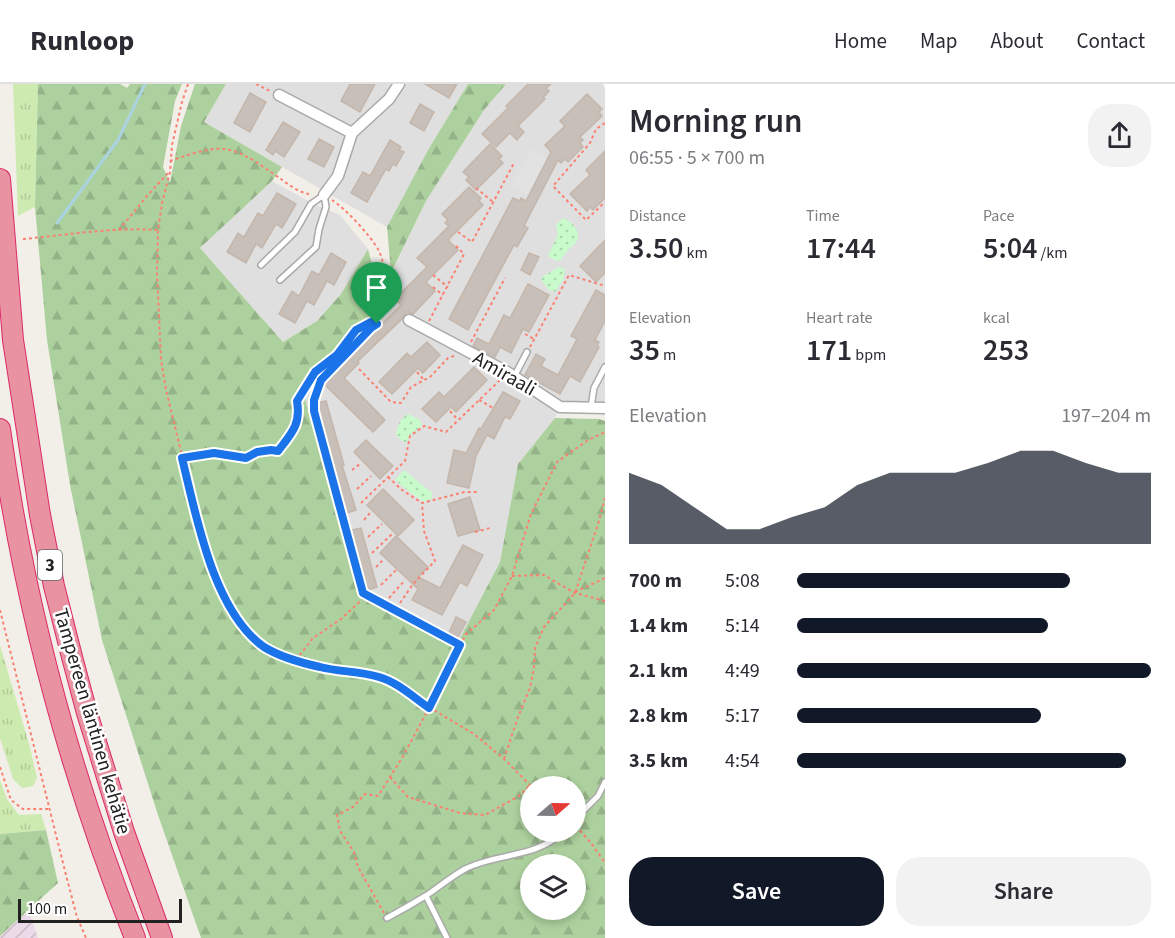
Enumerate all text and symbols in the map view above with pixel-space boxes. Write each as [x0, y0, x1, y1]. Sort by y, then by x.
text: Runloop [30, 21, 134, 61]
text: Home [834, 26, 887, 56]
text: Map [920, 26, 958, 56]
text: About [991, 26, 1043, 56]
text: Contact [1076, 26, 1145, 56]
text: Morning run [629, 98, 803, 145]
button: share [1088, 104, 1151, 167]
text: 06:55 · 5 × 700 m [629, 144, 765, 172]
text: Distance [629, 205, 686, 227]
text: Time [806, 205, 840, 227]
text: Pace [983, 205, 1014, 227]
text: 3.50 [629, 227, 683, 270]
text: 17:44 [806, 227, 876, 270]
text: 5:04 [983, 227, 1037, 270]
text: km [683, 242, 708, 264]
text: /km [1037, 242, 1067, 264]
pin [351, 262, 402, 324]
icon: arrive [360, 271, 393, 304]
text: Elevation [629, 307, 691, 329]
text: Heart rate [806, 307, 873, 329]
text: kcal [983, 307, 1010, 329]
text: 35 [629, 329, 660, 372]
text: 171 [806, 329, 852, 372]
text: 253 [983, 329, 1029, 372]
street label: Amiraali [468, 344, 541, 403]
text: m [660, 344, 676, 366]
text: bpm [852, 344, 886, 366]
text: Elevation [629, 402, 707, 430]
text: 197–204 m [1061, 402, 1151, 430]
road number: 3 [38, 550, 62, 580]
text: 700 m [629, 567, 682, 595]
text: 5:08 [725, 567, 760, 595]
street label: Tampereen läntinen kehätie [46, 605, 138, 838]
text: 1.4 km [629, 612, 688, 640]
text: 5:14 [725, 612, 760, 640]
text: 2.1 km [629, 657, 688, 685]
text: 4:49 [725, 657, 760, 685]
text: 2.8 km [629, 702, 688, 730]
text: 5:17 [725, 702, 760, 730]
text: 3.5 km [629, 747, 688, 775]
text: 4:54 [725, 747, 760, 775]
north arrow [520, 776, 586, 842]
map controls [520, 776, 586, 920]
button: layers [520, 854, 586, 920]
button: Save [629, 857, 884, 926]
button: Share [896, 857, 1151, 926]
scale bar [18, 896, 182, 924]
text: 100 m [27, 898, 67, 920]

